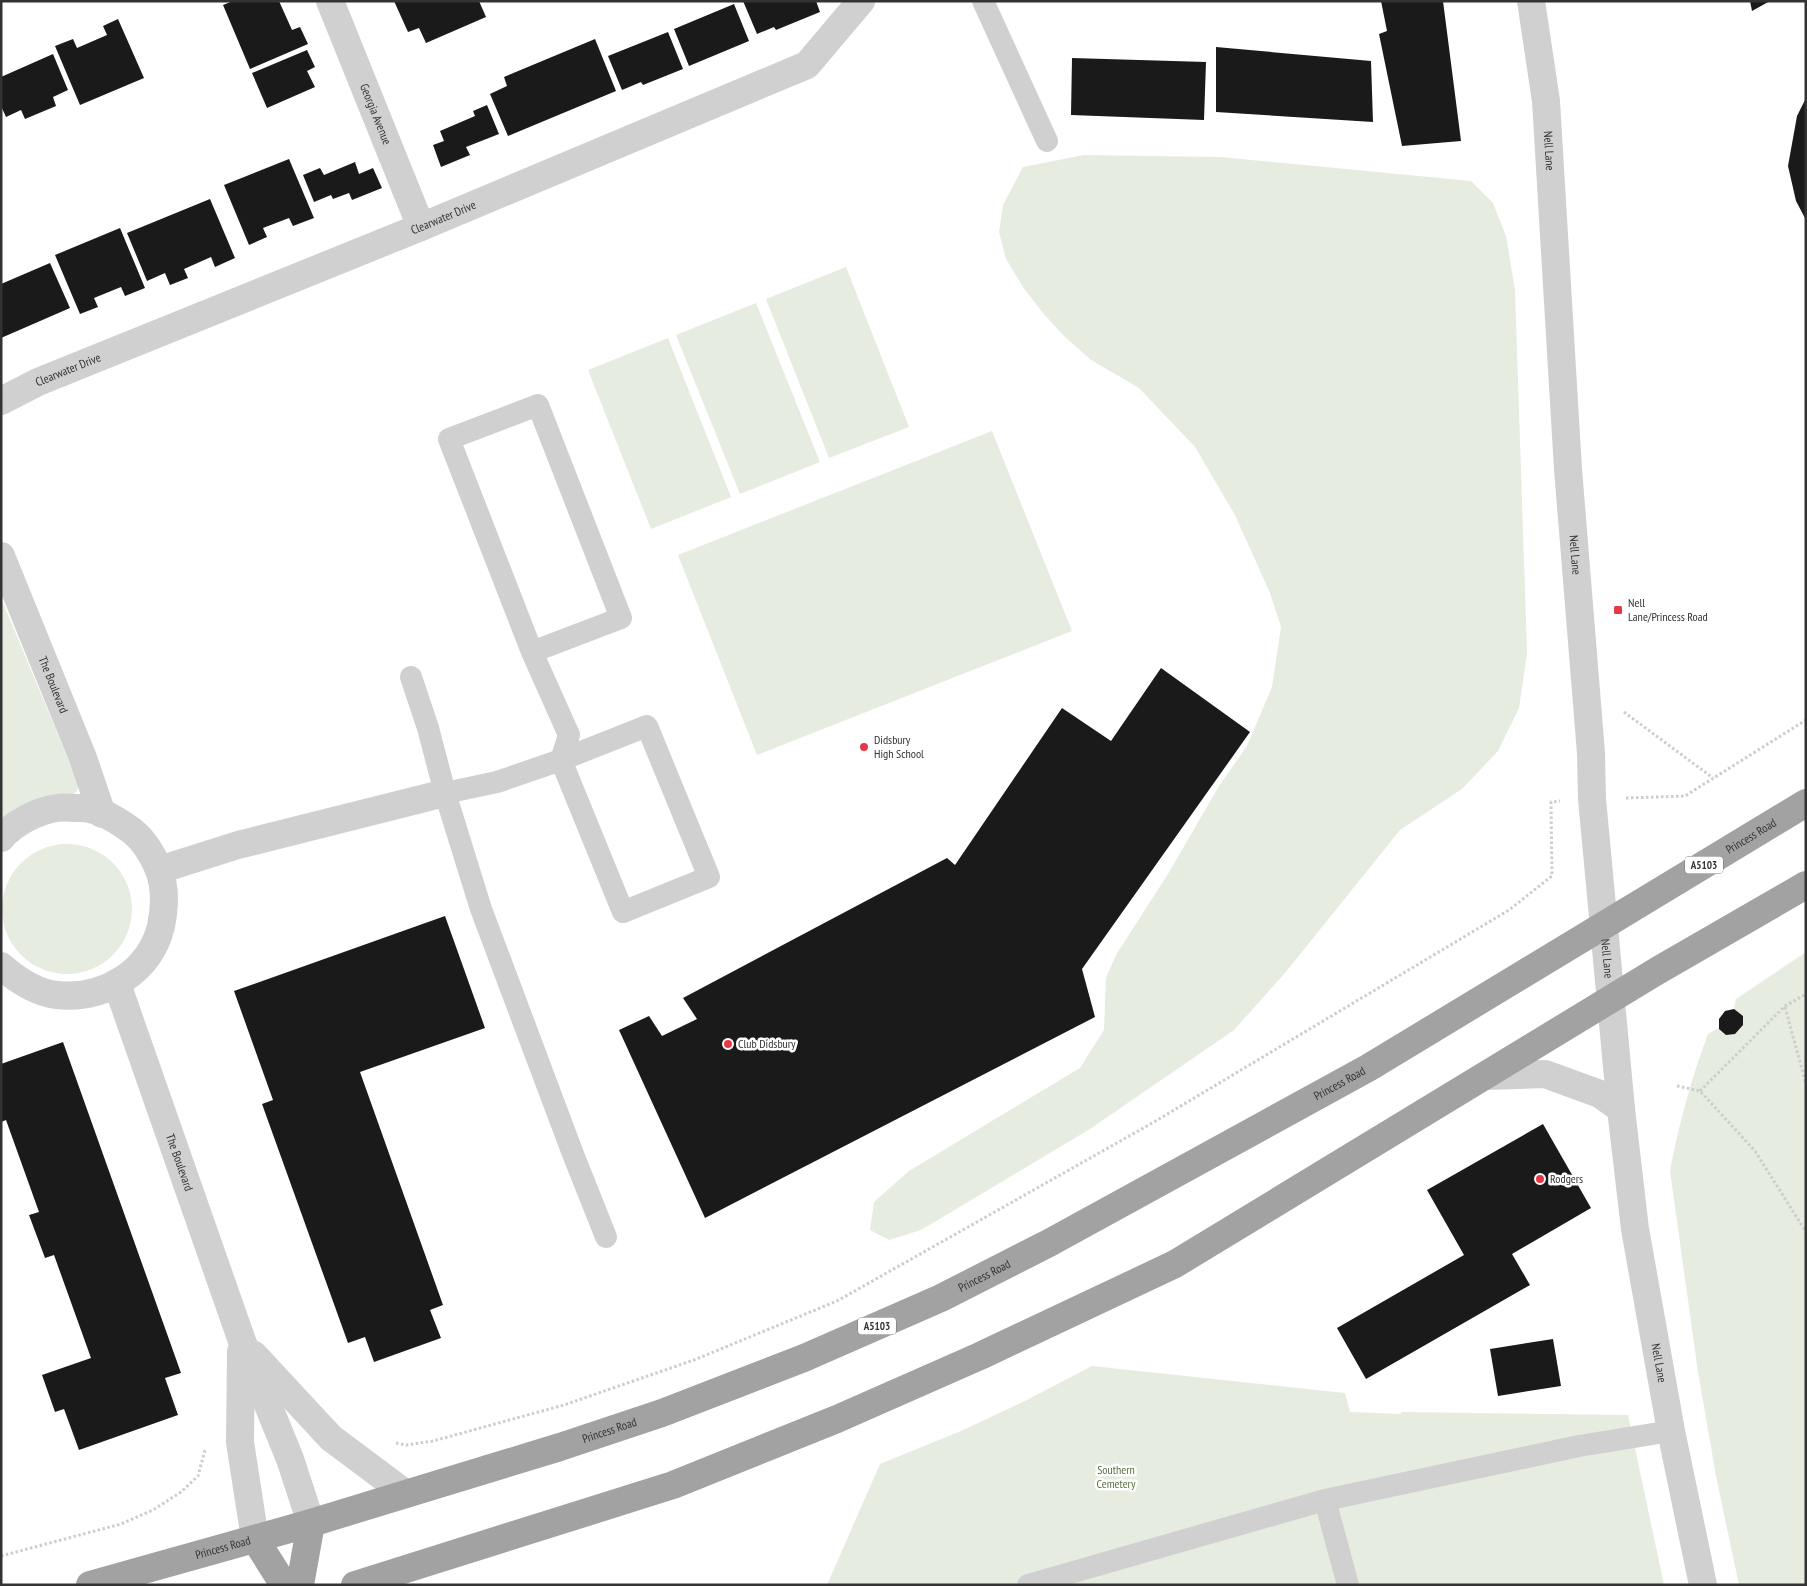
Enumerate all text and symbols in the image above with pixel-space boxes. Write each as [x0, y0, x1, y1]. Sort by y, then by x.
street label: Georgia Avenue [357, 81, 395, 147]
street label: Nell Lane [1541, 131, 1558, 171]
street label: Clearwater Drive [408, 197, 478, 237]
street label: Clearwater Drive [33, 349, 103, 389]
street label: Nell Lane [1566, 535, 1585, 575]
place label: Nell Lane/Princess Road [1628, 595, 1708, 624]
marker: Nell Lane/Princess Road [1612, 604, 1624, 616]
street label: The Boulevard [36, 654, 72, 715]
place label: Didsbury High School [874, 732, 924, 761]
marker: Didsbury High School [858, 741, 870, 753]
street label: Princess Road [1723, 815, 1779, 857]
road number: A5103 [1685, 856, 1723, 874]
street label: Nell Lane [1598, 938, 1617, 979]
place label: Club Didsbury [738, 1036, 796, 1051]
marker: Club Didsbury [722, 1038, 734, 1050]
street label: Princess Road [1311, 1063, 1368, 1103]
street label: The Boulevard [163, 1132, 197, 1193]
place label: Rodgers [1550, 1171, 1583, 1186]
marker: Rodgers [1534, 1173, 1546, 1185]
street label: Princess Road [956, 1256, 1013, 1295]
road number: A5103 [858, 1318, 896, 1334]
street label: Nell Lane [1649, 1342, 1670, 1384]
street label: Princess Road [580, 1414, 638, 1446]
park label: Southern Cemetery [1097, 1462, 1136, 1491]
street label: Princess Road [194, 1532, 252, 1562]

